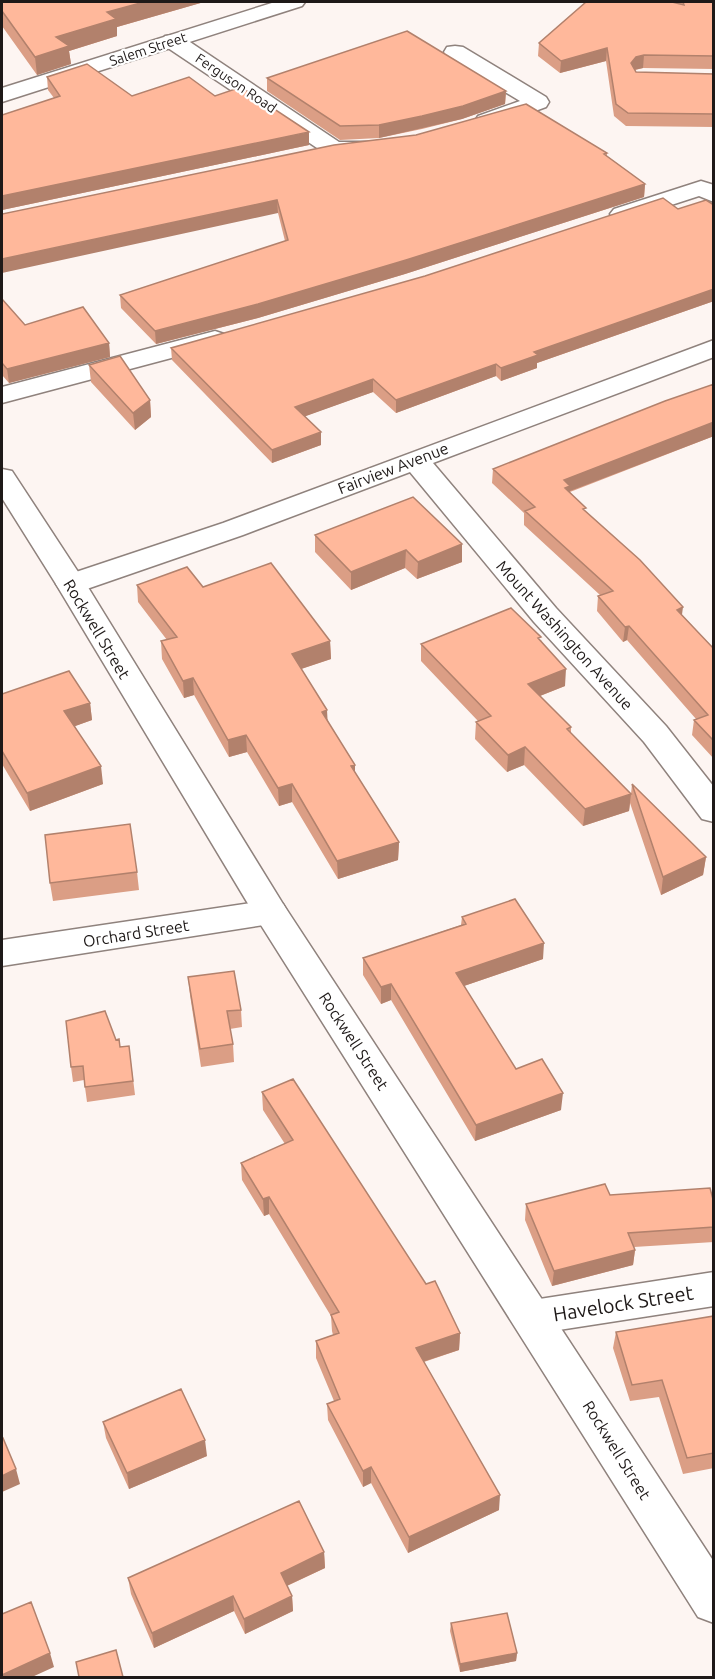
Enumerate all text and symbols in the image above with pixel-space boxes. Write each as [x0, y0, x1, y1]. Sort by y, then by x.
street label: Salem Street [107, 29, 189, 69]
street label: Ferguson Road [192, 50, 280, 116]
street label: Fairview Avenue [335, 439, 451, 497]
street label: Mount Washington Avenue [493, 557, 637, 713]
street label: Rockwell Street [60, 576, 134, 683]
street label: Orchard Street [82, 916, 191, 950]
street label: Rockwell Street [316, 989, 393, 1094]
street label: Havelock Street [551, 1281, 695, 1325]
street label: Rockwell Street [579, 1397, 655, 1503]

